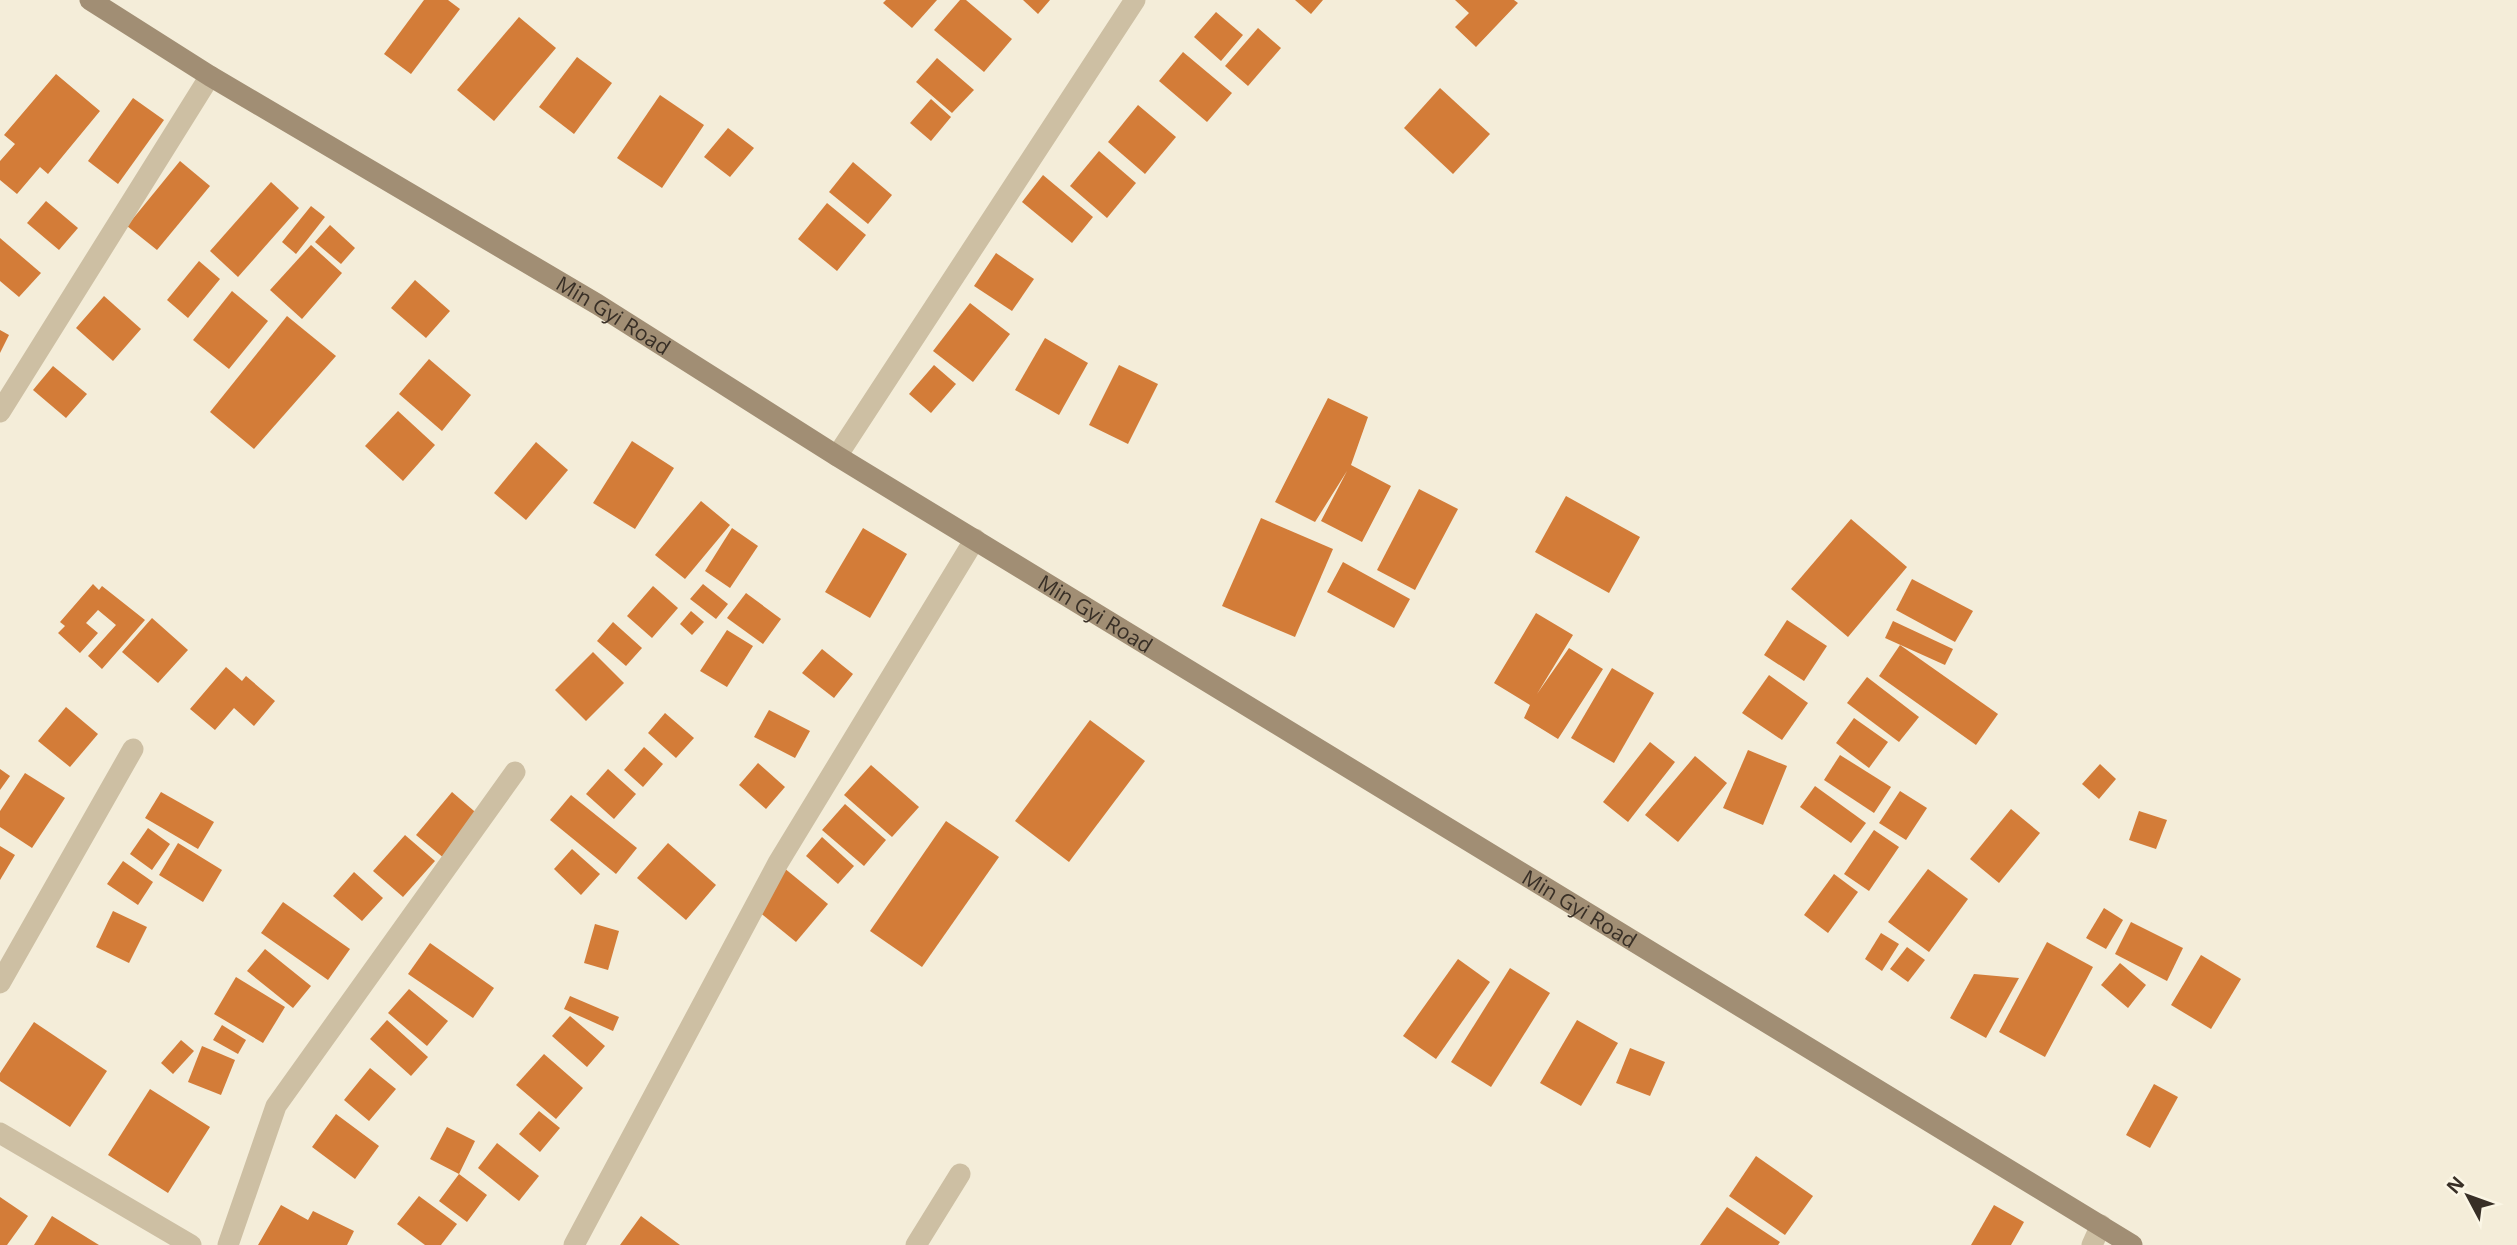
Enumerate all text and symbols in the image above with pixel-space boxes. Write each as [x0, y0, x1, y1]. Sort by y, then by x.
street label: Min Gyi Road [551, 269, 676, 361]
street label: Min Gyi Road [1033, 568, 1158, 659]
street label: Min Gyi Road [1517, 863, 1642, 954]
north arrow [2433, 1161, 2503, 1231]
text: N [2440, 1170, 2470, 1199]

